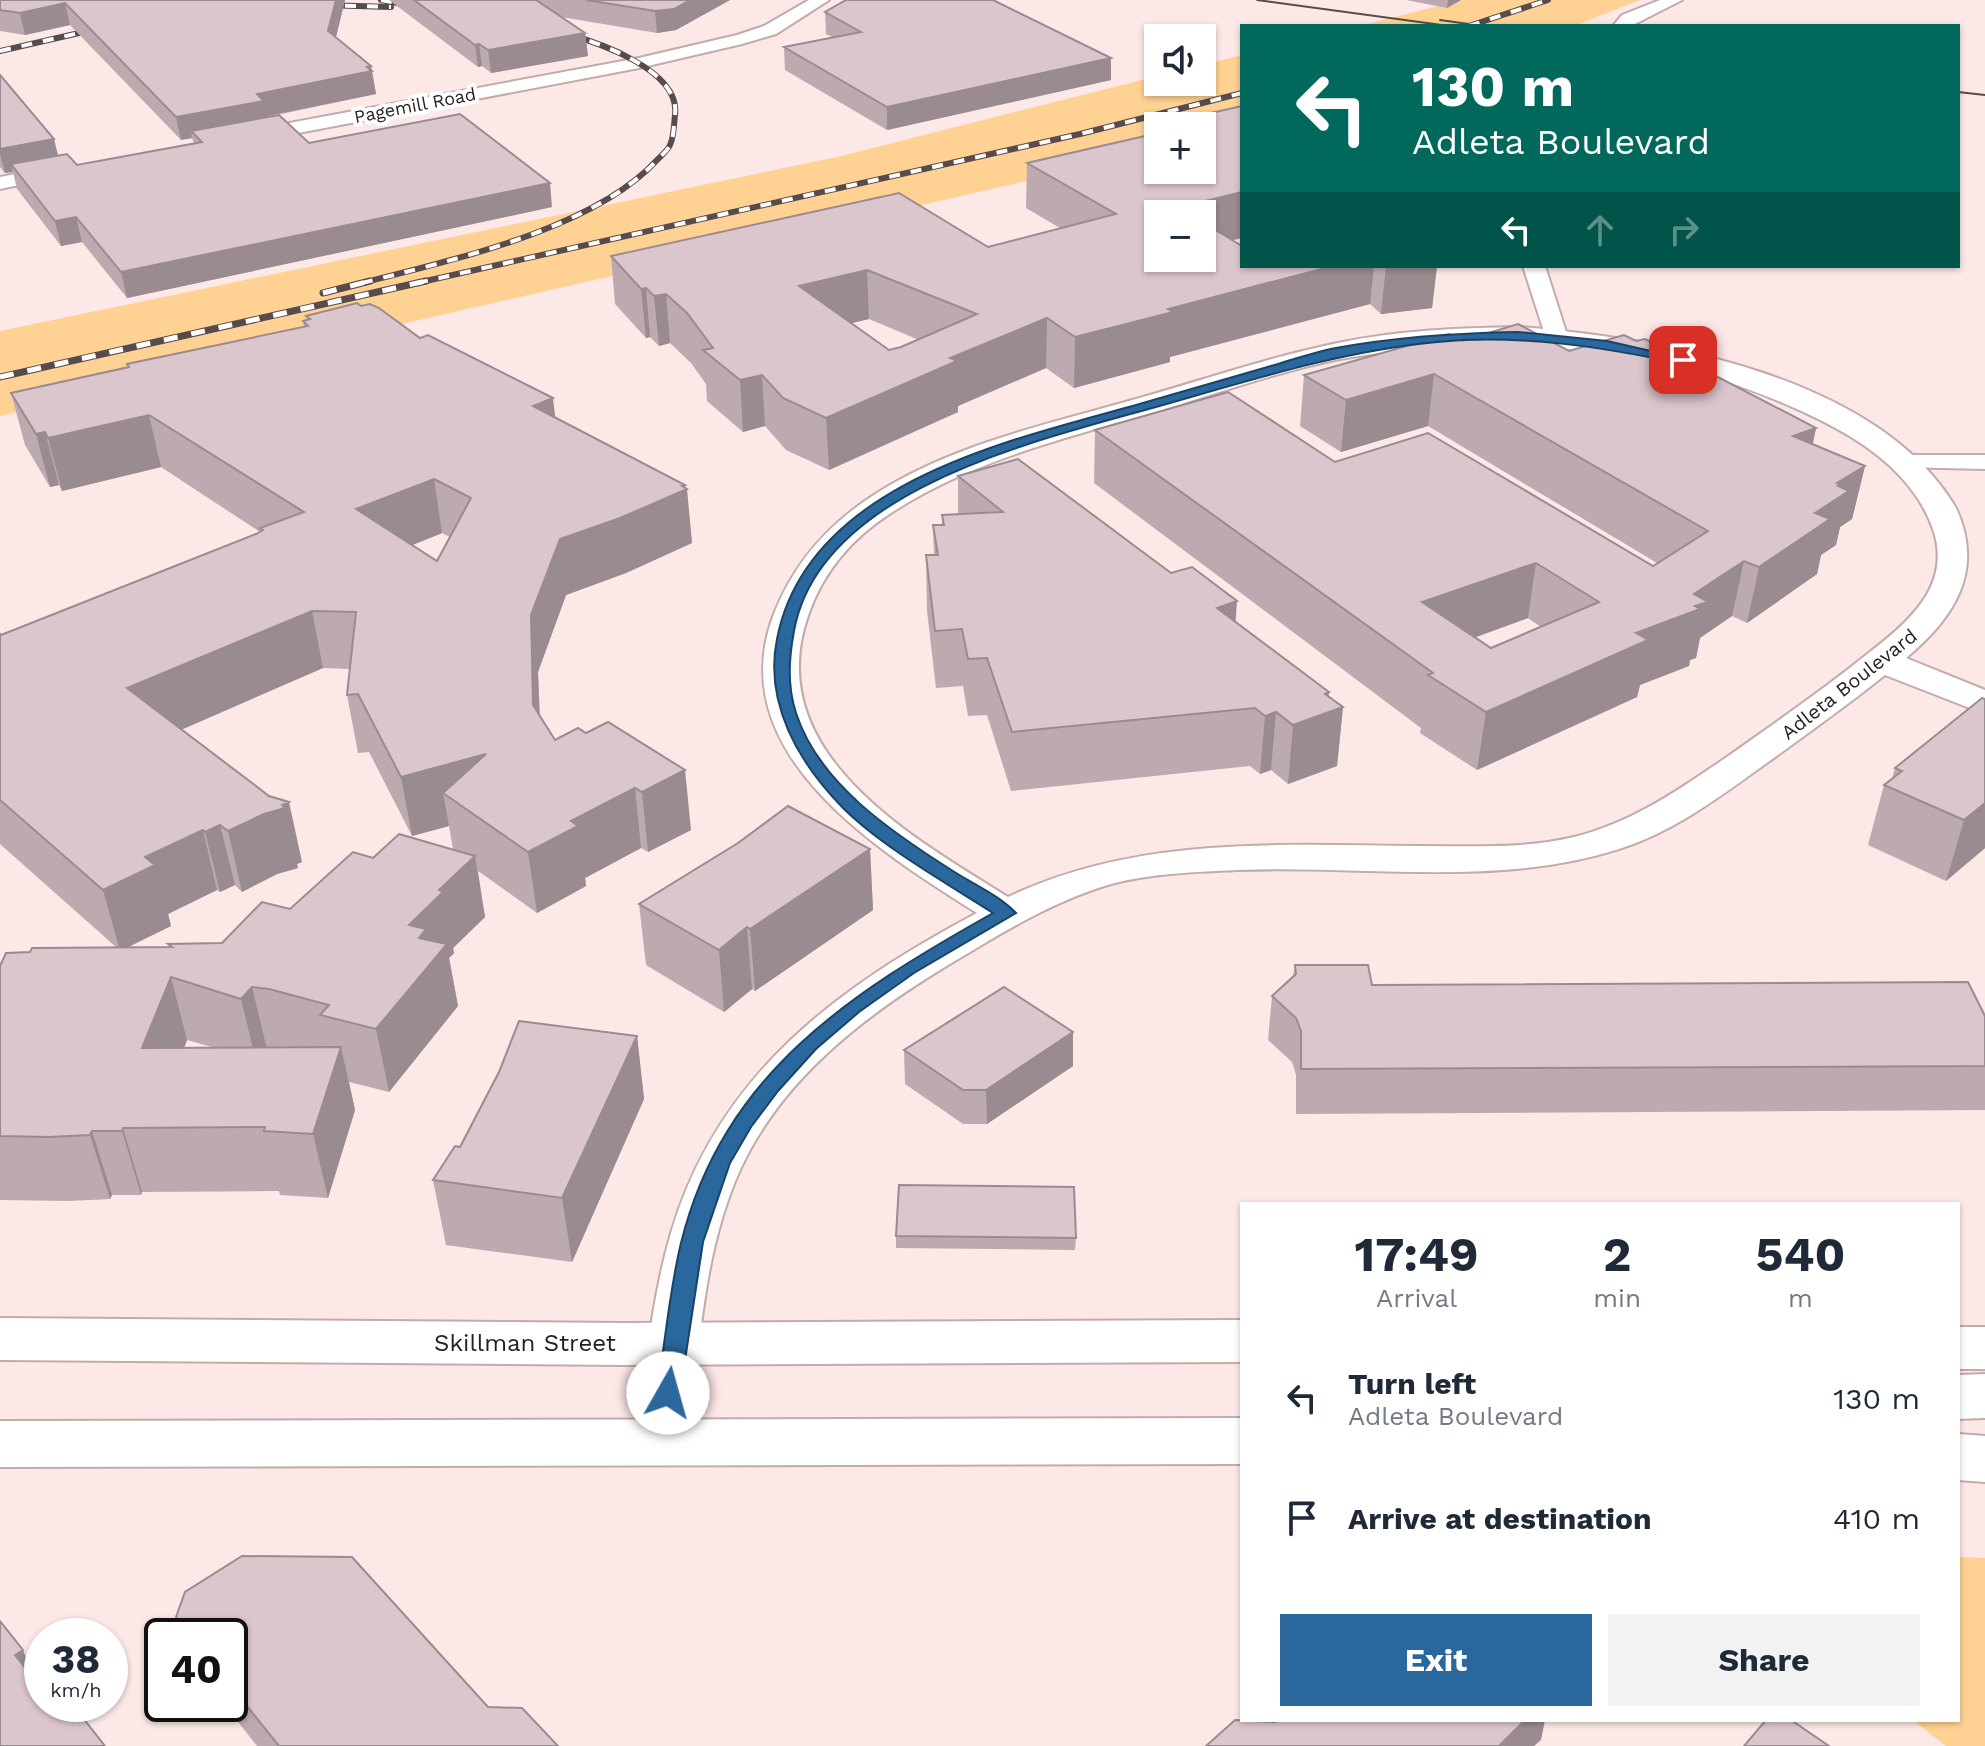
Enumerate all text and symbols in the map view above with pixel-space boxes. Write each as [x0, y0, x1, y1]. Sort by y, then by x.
map controls [1144, 24, 1216, 272]
button: sound [1144, 24, 1216, 96]
text: 130 m [1412, 54, 1574, 120]
icon: left [1280, 56, 1384, 160]
street label: Pagemill Road [352, 83, 478, 127]
button: + [1144, 112, 1216, 184]
text: Adleta Boulevard [1412, 121, 1710, 163]
button: − [1144, 200, 1216, 272]
icon: left [1494, 208, 1538, 252]
icon: ahead [1578, 208, 1622, 252]
icon: right [1662, 208, 1706, 252]
pin [1649, 326, 1717, 394]
icon: arrive [1661, 338, 1705, 382]
street label: Adleta Boulevard [1776, 624, 1922, 744]
text: 17:49 [1355, 1226, 1479, 1283]
text: 2 [1603, 1226, 1631, 1283]
text: 540 [1756, 1226, 1845, 1283]
text: Arrival [1376, 1283, 1457, 1313]
text: min [1593, 1283, 1641, 1313]
text: m [1788, 1283, 1813, 1313]
street label: Skillman Street [434, 1329, 616, 1357]
position arrow [626, 1351, 710, 1435]
text: Turn left [1348, 1366, 1476, 1401]
icon: left [1280, 1376, 1324, 1420]
text: 130 m [1833, 1381, 1920, 1416]
text: Adleta Boulevard [1348, 1401, 1563, 1431]
icon: arrive [1280, 1496, 1324, 1540]
text: Arrive at destination [1348, 1501, 1652, 1536]
text: 410 m [1833, 1501, 1920, 1536]
button: Exit [1280, 1614, 1592, 1706]
button: Share [1608, 1614, 1920, 1706]
speed limit sign: 40 [144, 1618, 248, 1722]
text: 38 [52, 1636, 100, 1683]
text: km/h [50, 1678, 102, 1702]

